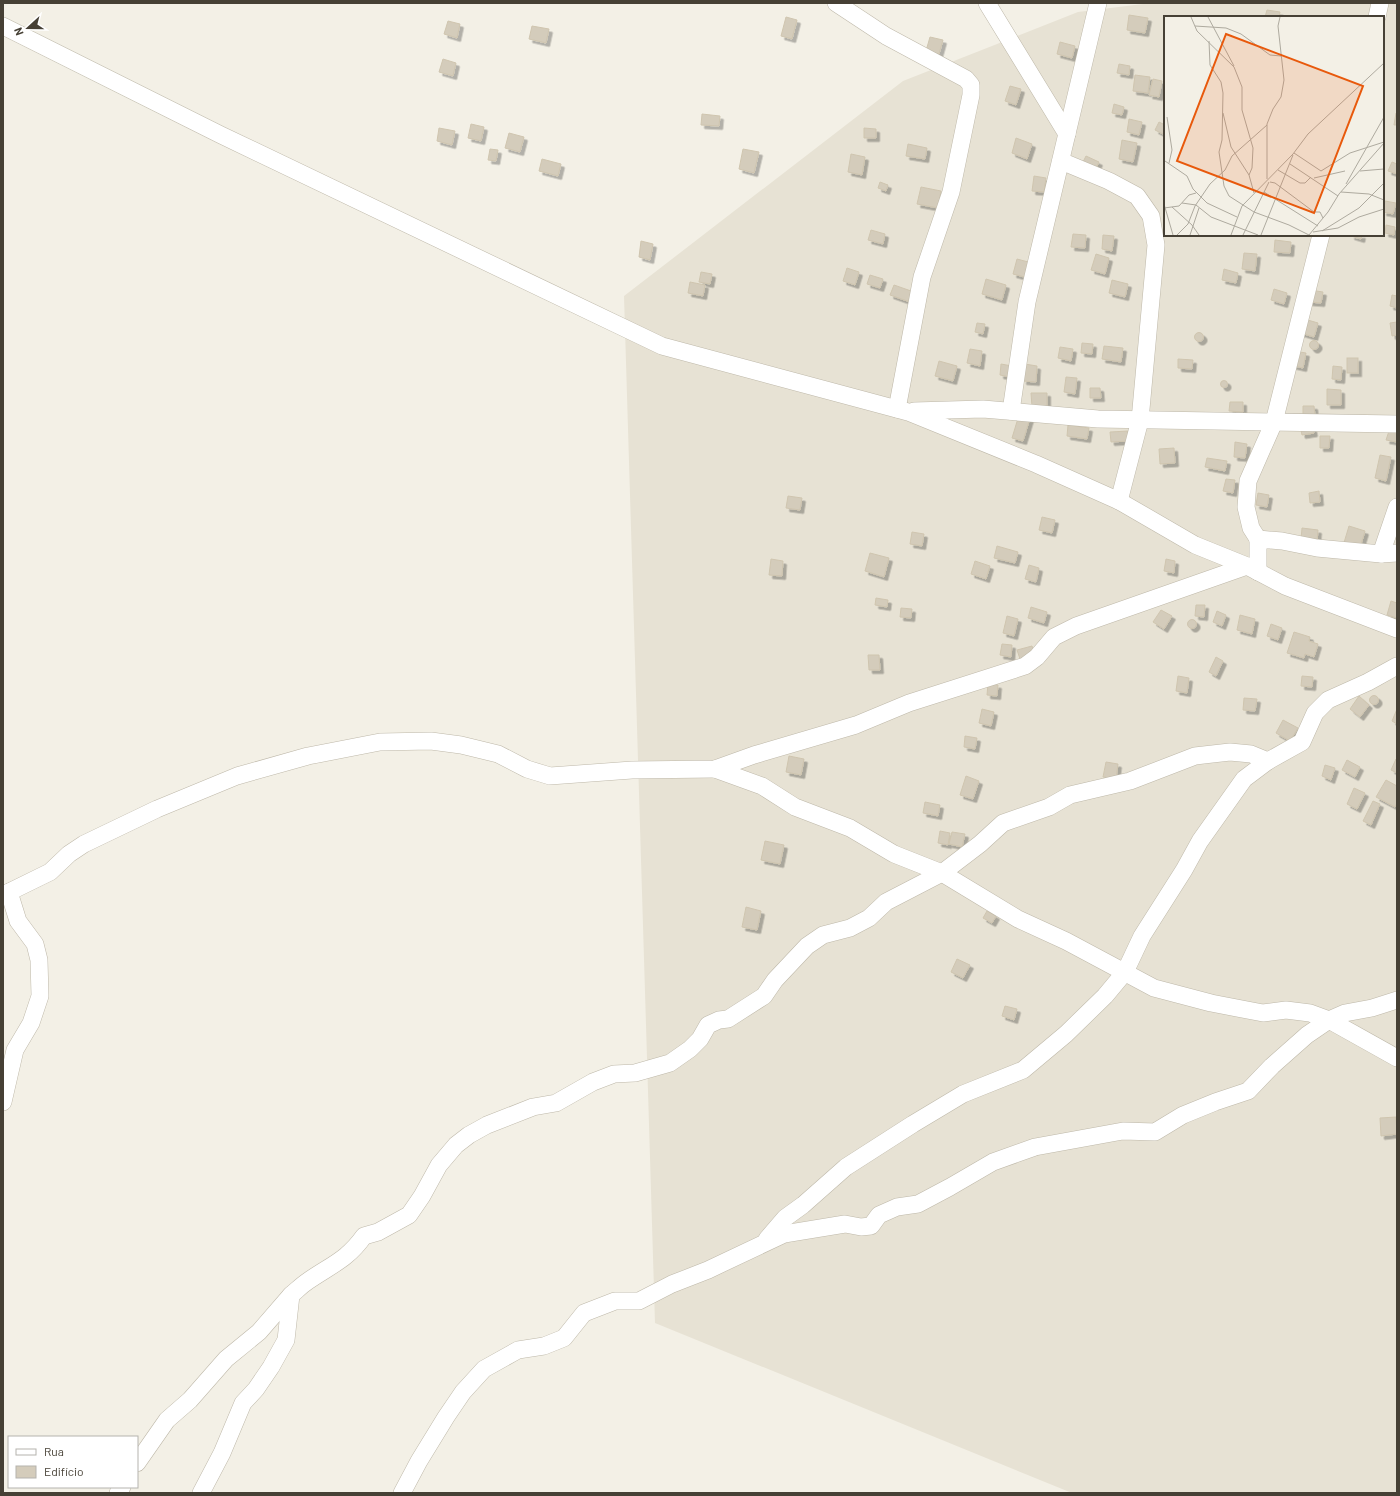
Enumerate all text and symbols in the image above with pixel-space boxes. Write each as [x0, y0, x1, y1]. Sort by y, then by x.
north arrow [8, 8, 48, 48]
inset map [1164, 16, 1384, 236]
text: N [11, 26, 26, 38]
legend [8, 1436, 138, 1488]
text: Rua [44, 1444, 64, 1458]
text: Edifício [44, 1464, 84, 1478]

